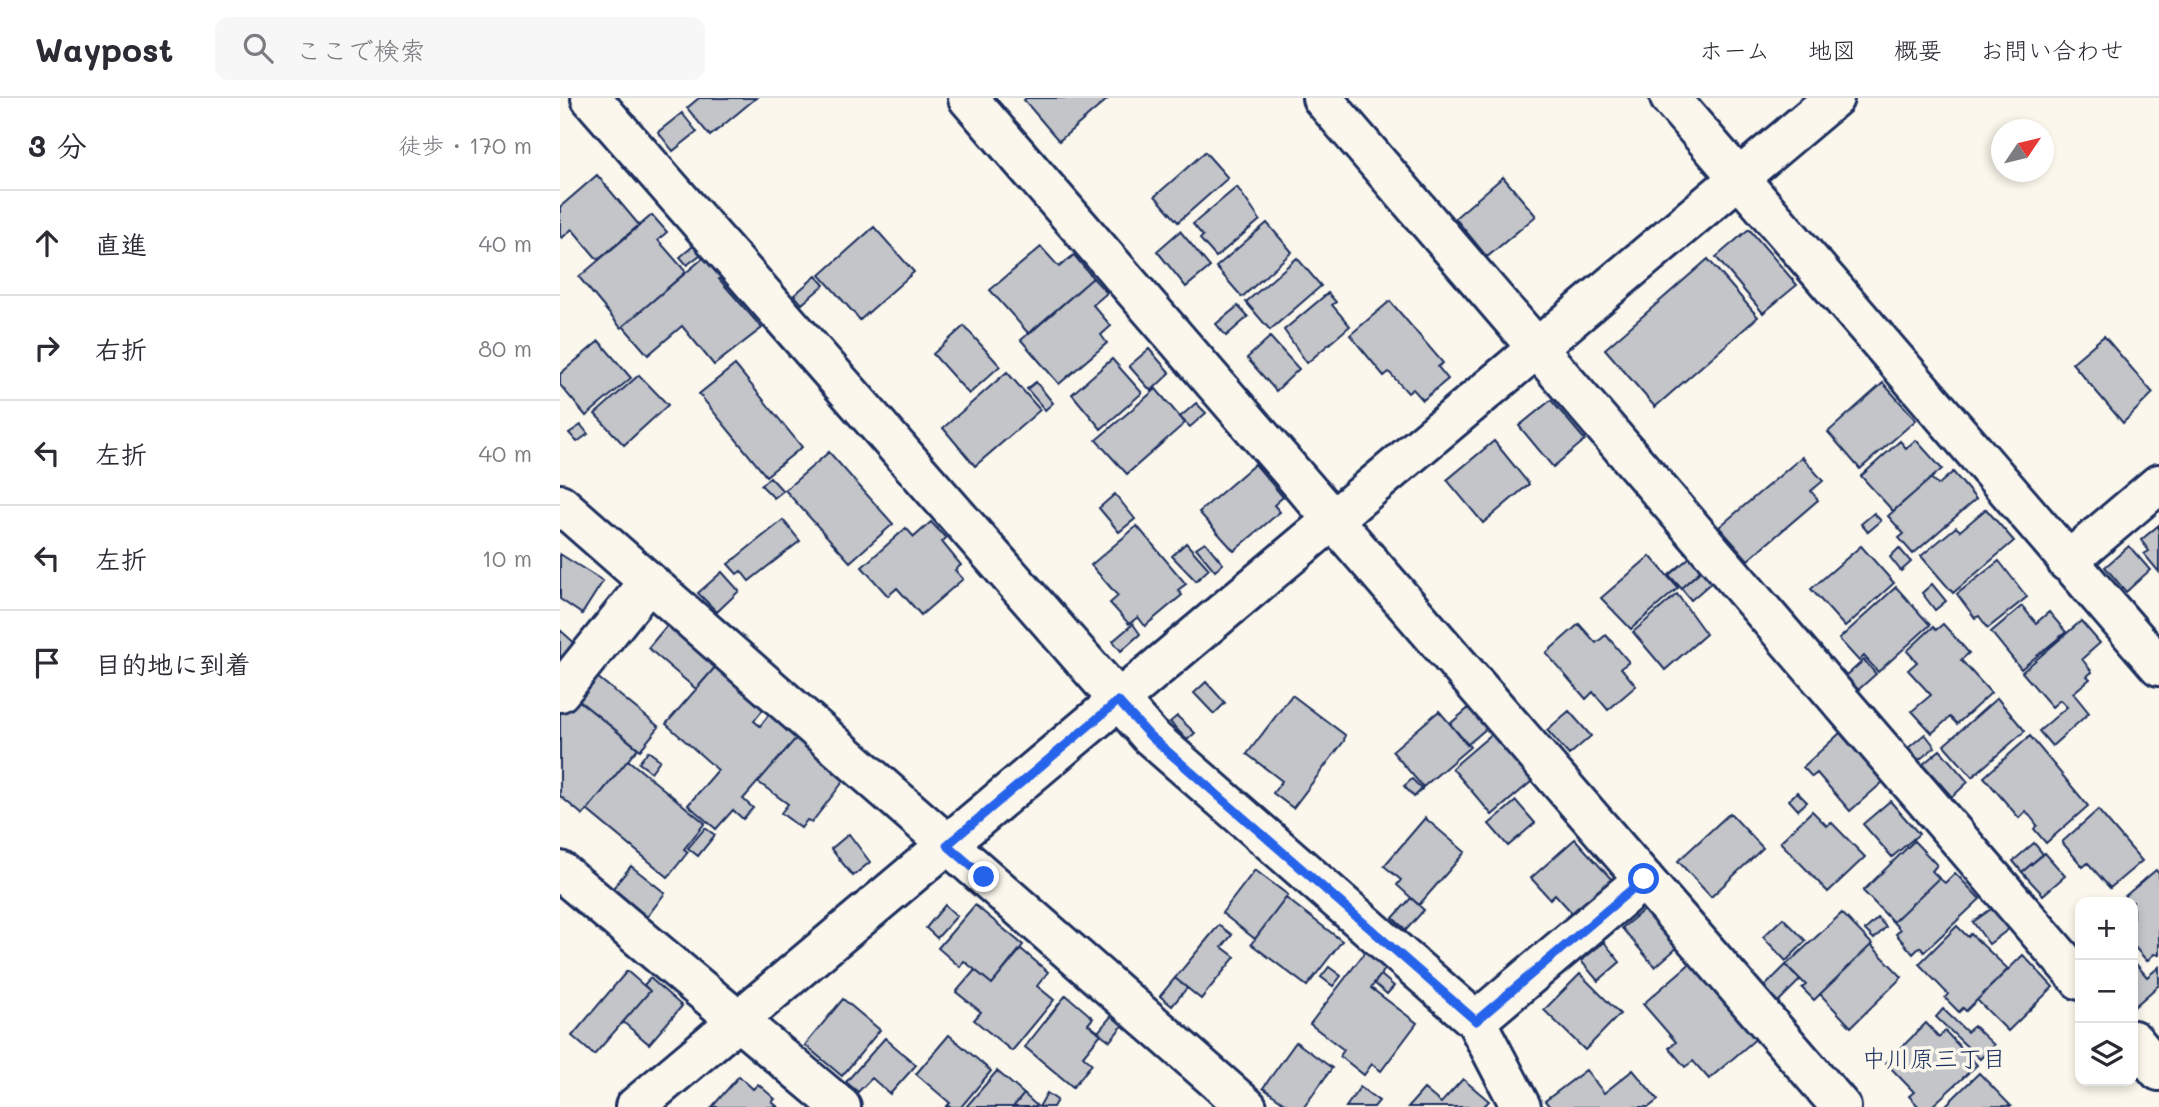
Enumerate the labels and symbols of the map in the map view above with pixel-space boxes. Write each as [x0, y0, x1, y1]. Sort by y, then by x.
north arrow [1991, 119, 2054, 182]
route end [968, 861, 999, 892]
route start [1628, 863, 1659, 894]
district label: 中川原三丁目 [1862, 1042, 2006, 1073]

